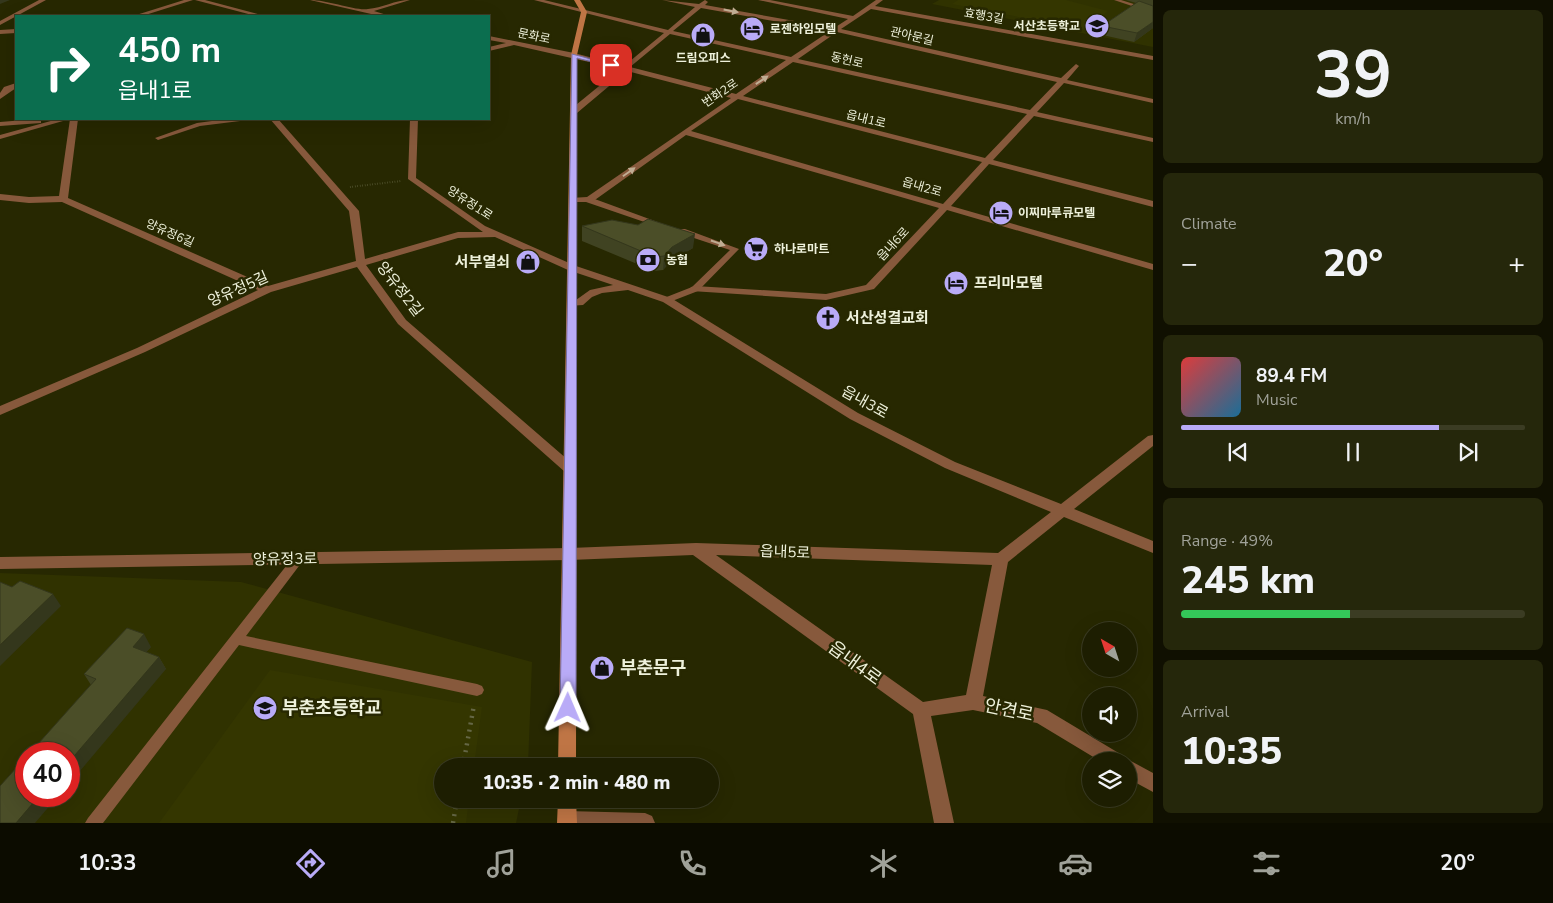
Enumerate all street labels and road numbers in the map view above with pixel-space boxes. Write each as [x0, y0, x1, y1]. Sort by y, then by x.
street label: 효행3길 [963, 5, 1005, 27]
street label: 관아문길 [889, 23, 935, 49]
street label: 문화로 [516, 25, 552, 47]
street label: 동헌로 [829, 48, 865, 72]
street label: 번화2로 [699, 75, 741, 111]
street label: 읍내1로 [844, 106, 888, 132]
street label: 읍내2로 [900, 174, 944, 200]
street label: 양유정1로 [444, 182, 496, 224]
street label: 양유정6길 [143, 215, 197, 251]
street label: 읍내6로 [873, 224, 913, 264]
street label: 양유정2길 [372, 258, 428, 320]
street label: 양유정5길 [205, 267, 271, 311]
street label: 읍내3로 [838, 381, 892, 423]
street label: 읍내5로 [759, 541, 811, 563]
street label: 양유정3로 [253, 548, 317, 570]
street label: 읍내4로 [823, 636, 887, 690]
street label: 안견로 [982, 693, 1036, 727]

